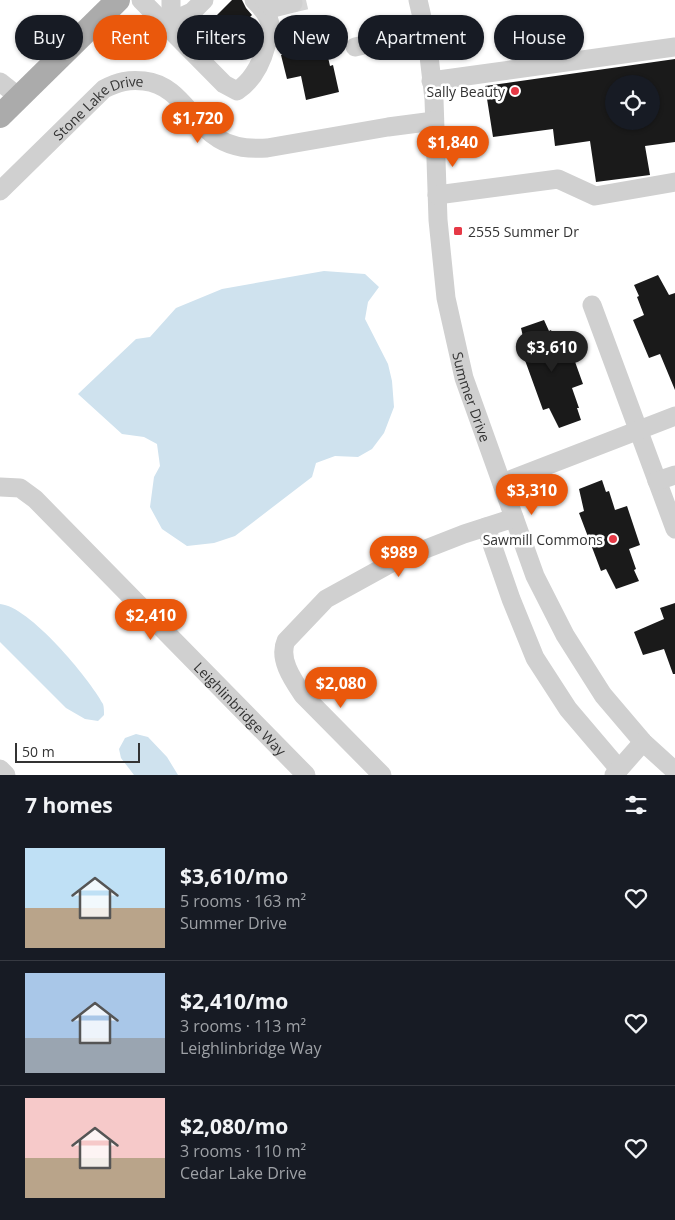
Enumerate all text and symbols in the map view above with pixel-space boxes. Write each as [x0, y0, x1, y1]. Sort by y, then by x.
chip: Buy [15, 15, 83, 60]
chip: Rent [93, 15, 167, 60]
chip: Filters [177, 15, 264, 60]
chip: New [274, 15, 348, 60]
chip: Apartment [358, 15, 484, 60]
chip: House [494, 15, 584, 60]
street label: Stone Lake Drive [48, 71, 144, 144]
map controls [605, 75, 660, 130]
button: locate [605, 75, 660, 130]
place label: Sally Beauty [427, 82, 506, 101]
marker: Sally Beauty [509, 85, 521, 97]
pin: $1,720 [157, 102, 239, 144]
text: $1,720 [173, 107, 223, 129]
pin: $1,840 [412, 126, 494, 168]
text: $1,840 [428, 131, 478, 153]
place label: 2555 Summer Dr [468, 222, 579, 241]
marker: 2555 Summer Dr [452, 225, 464, 237]
pin: $3,610 [511, 330, 593, 373]
text: $3,610 [527, 336, 577, 358]
street label: Summer Drive [449, 350, 496, 444]
pin: $3,310 [491, 474, 573, 516]
text: $3,310 [507, 479, 557, 501]
place label: Sawmill Commons [483, 530, 603, 549]
marker: Sawmill Commons [607, 533, 619, 545]
pin: $989 [369, 536, 429, 578]
text: $989 [381, 541, 417, 563]
pin: $2,410 [110, 598, 192, 641]
text: $2,410 [126, 604, 176, 626]
street label: Leighlinbridge Way [190, 657, 291, 760]
pin: $2,080 [300, 666, 382, 709]
text: $2,080 [316, 672, 366, 694]
scale bar [15, 740, 140, 763]
text: 50 m [22, 742, 55, 761]
text: 7 homes [25, 791, 113, 819]
icon: filters [622, 791, 650, 819]
text: $3,610/mo [180, 862, 288, 890]
icon: home [65, 868, 125, 928]
icon: heart [622, 884, 650, 912]
text: 5 rooms · 163 m² [180, 890, 306, 912]
text: Summer Drive [180, 912, 287, 934]
text: $2,410/mo [180, 987, 288, 1015]
icon: home [65, 993, 125, 1053]
icon: heart [622, 1009, 650, 1037]
text: 3 rooms · 113 m² [180, 1015, 306, 1037]
text: Leighlinbridge Way [180, 1037, 321, 1059]
text: $2,080/mo [180, 1112, 288, 1140]
icon: home [65, 1118, 125, 1178]
icon: heart [622, 1134, 650, 1162]
text: 3 rooms · 110 m² [180, 1140, 306, 1162]
text: Cedar Lake Drive [180, 1162, 306, 1184]

